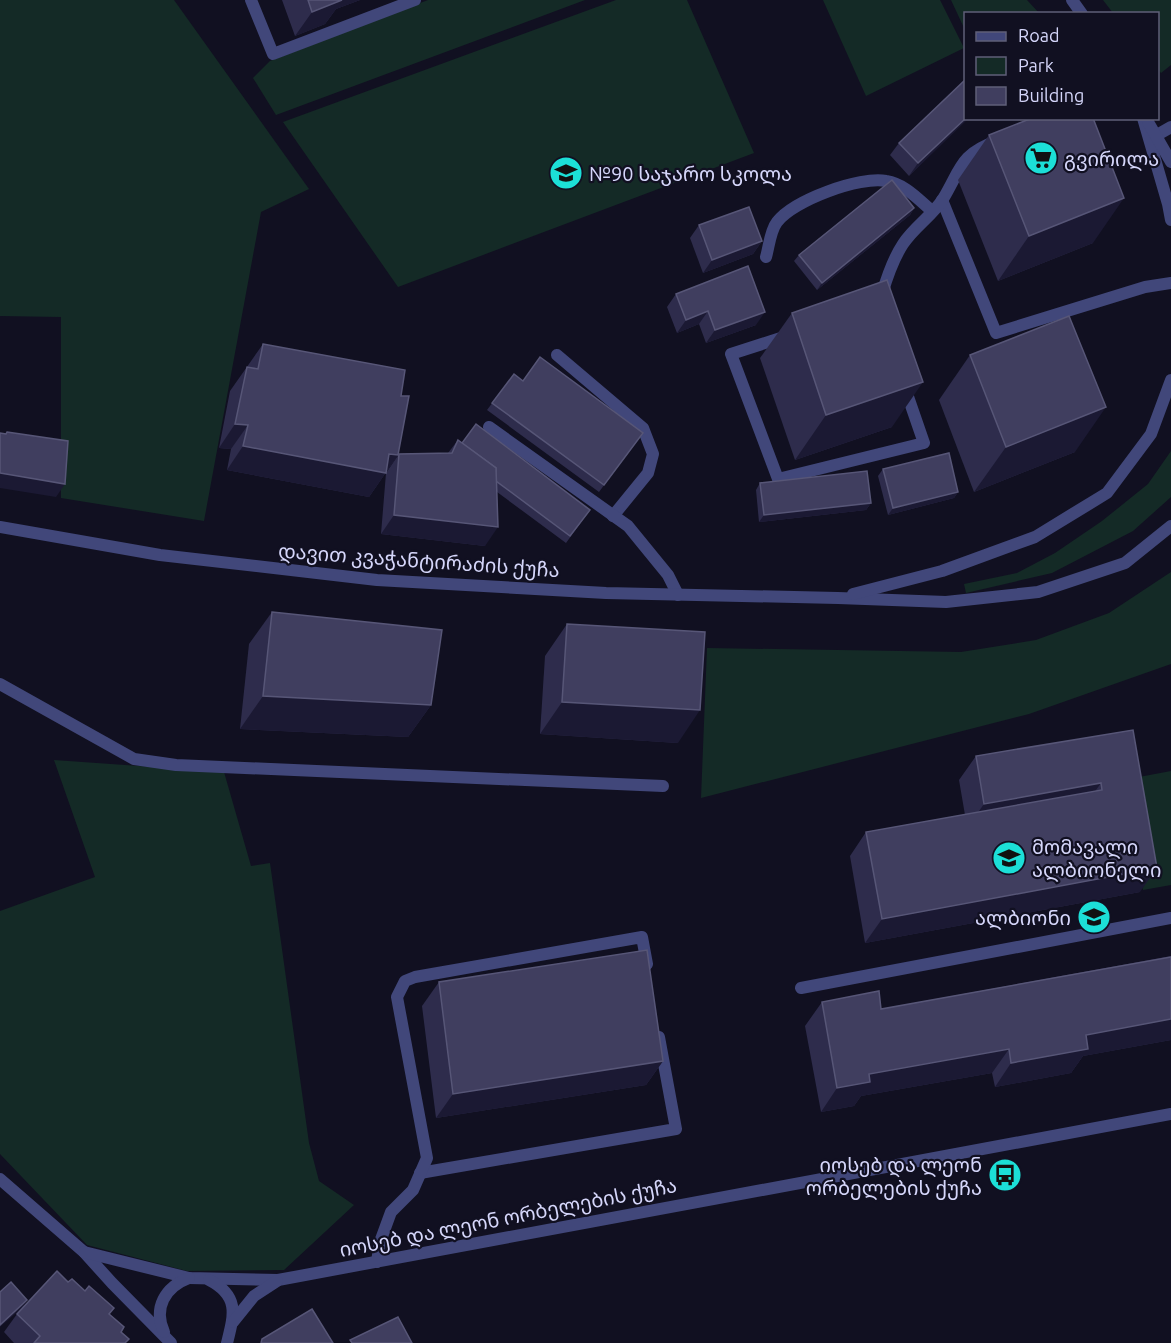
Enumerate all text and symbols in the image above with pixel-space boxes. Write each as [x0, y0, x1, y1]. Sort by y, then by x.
legend [964, 12, 1159, 120]
text: Road [1018, 25, 1060, 45]
text: Park [1018, 55, 1054, 75]
text: Building [1018, 85, 1084, 105]
supermarket icon: გვირილა [1023, 140, 1059, 176]
place label: გვირილა [1064, 147, 1159, 172]
school or university icon: №90 საჯარო სკოლა [548, 155, 584, 191]
place label: №90 საჯარო სკოლა [589, 162, 792, 187]
street label: დავით კვაჭანტირაძის ქუჩა [277, 539, 560, 583]
place label: მომავალი ალბიონელი [1032, 835, 1161, 883]
school or university icon: მომავალი ალბიონელი [991, 840, 1027, 876]
school or university icon: ალბიონი [1076, 899, 1112, 935]
place label: ალბიონი [975, 906, 1071, 931]
place label: იოსებ და ლეონ ორბელების ქუჩა [806, 1153, 982, 1201]
bus stop icon: იოსებ და ლეონ ორბელების ქუჩა [987, 1157, 1023, 1193]
street label: იოსებ და ლეონ ორბელების ქუჩა [337, 1173, 679, 1263]

